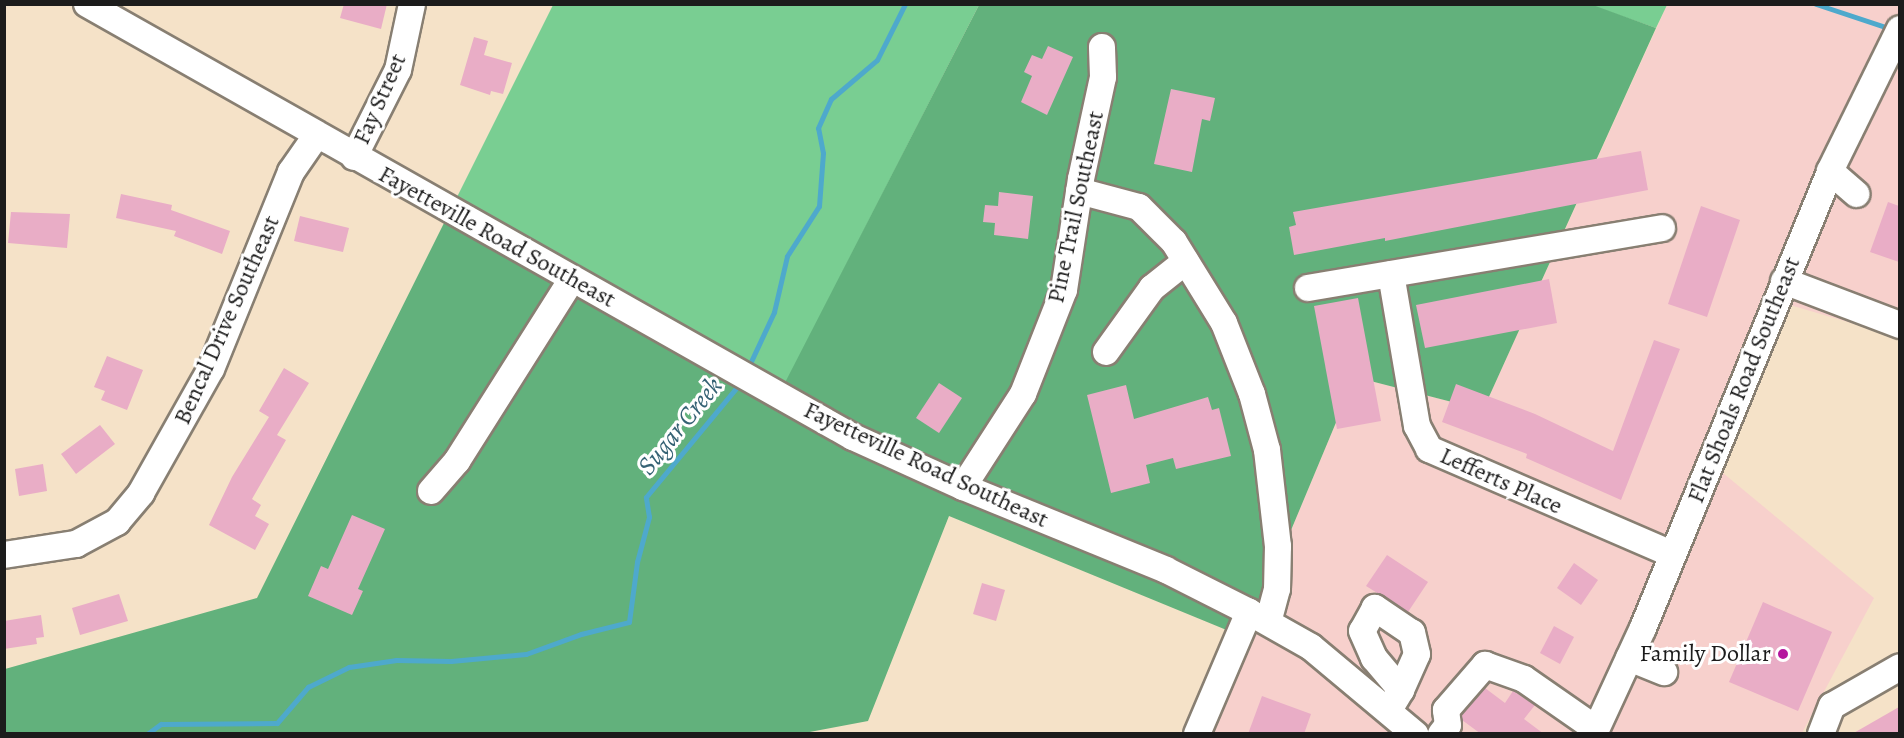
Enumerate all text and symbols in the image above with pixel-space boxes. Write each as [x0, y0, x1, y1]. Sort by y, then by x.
street label: Fay Street [347, 49, 413, 149]
street label: Pine Trail Southeast [1042, 108, 1110, 306]
street label: Fayetteville Road Southeast [373, 160, 621, 314]
street label: Bencal Drive Southeast [168, 211, 286, 429]
street label: Flat Shoals Road Southeast [1681, 253, 1807, 507]
water label: Sugar Creek [631, 371, 729, 481]
street label: Fayetteville Road Southeast [799, 396, 1053, 534]
street label: Lefferts Place [1435, 441, 1567, 521]
place label: Family Dollar [1640, 640, 1771, 668]
marker: Family Dollar [1776, 647, 1790, 661]

